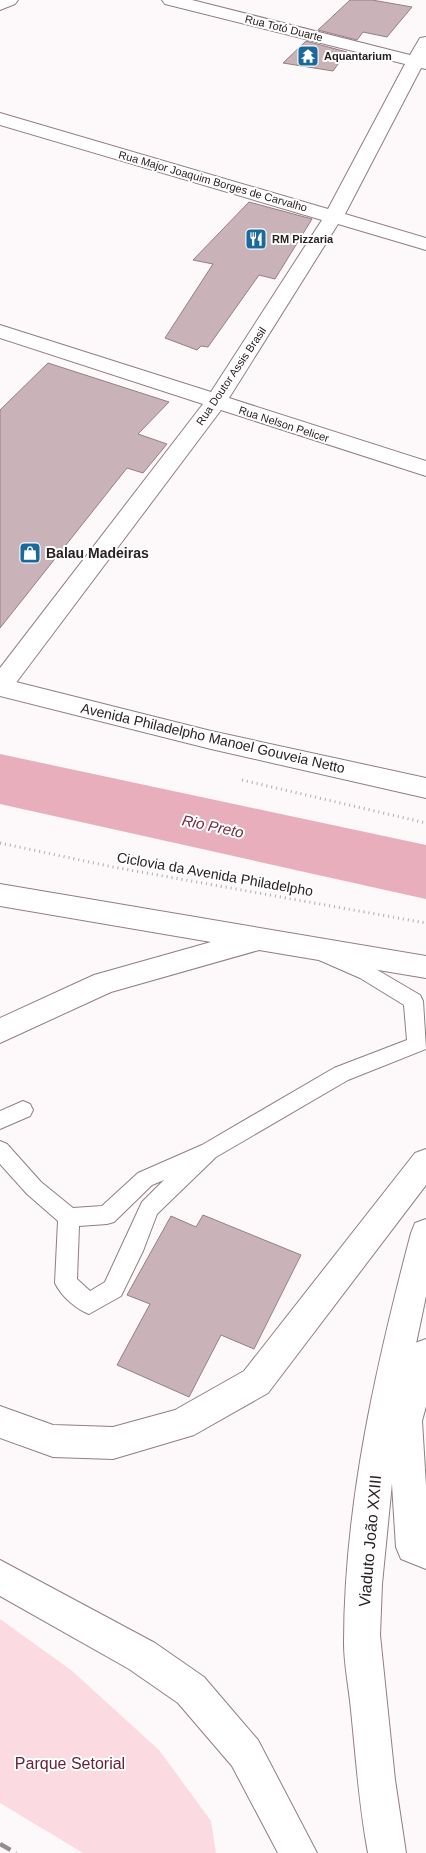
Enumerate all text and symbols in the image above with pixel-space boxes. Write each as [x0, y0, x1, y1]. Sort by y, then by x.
street label: Rua Totó Duarte [244, 13, 324, 43]
temple icon: Aquantarium [296, 44, 320, 68]
place label: Aquantarium [324, 50, 392, 62]
street label: Rua Major Joaquim Borges de Carvalho [117, 148, 309, 214]
restaurant icon: RM Pizzaria [244, 227, 268, 251]
place label: RM Pizzaria [272, 233, 334, 245]
street label: Rua Doutor Assis Brasil [194, 325, 268, 427]
street label: Rua Nelson Pelicer [237, 404, 331, 444]
shop icon: Balau Madeiras [18, 541, 42, 565]
place label: Balau Madeiras [46, 545, 149, 561]
street label: Avenida Philadelpho Manoel Gouveia Netto [79, 700, 347, 776]
water label: Rio Preto [181, 811, 245, 841]
street label: Ciclovia da Avenida Philadelpho [116, 849, 315, 899]
street label: Viaduto João XXIII [356, 1474, 384, 1608]
park label: Parque Setorial [15, 1755, 125, 1772]

